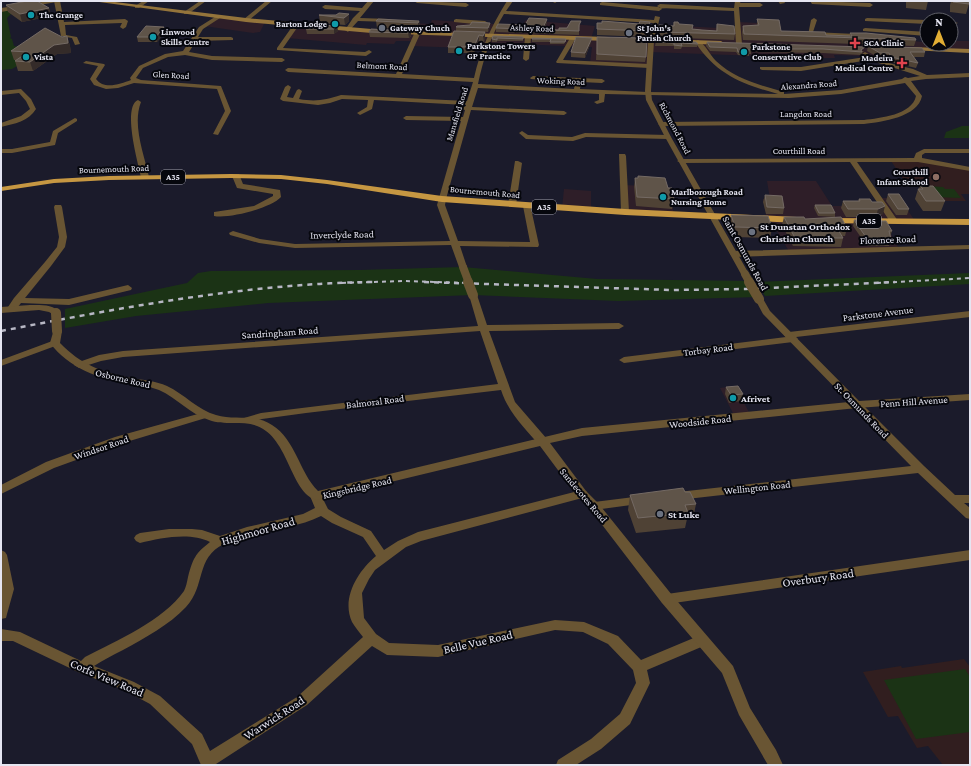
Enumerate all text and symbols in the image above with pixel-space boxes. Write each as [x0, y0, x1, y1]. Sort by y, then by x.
marker: The Grange [26, 10, 36, 20]
place label: The Grange [39, 10, 83, 20]
north arrow [919, 12, 959, 52]
text: N [935, 16, 943, 28]
place label: Barton Lodge [276, 19, 327, 29]
marker: Barton Lodge [330, 19, 340, 29]
street label: Ashley Road [510, 22, 554, 34]
marker: Gateway Chuch [377, 23, 387, 33]
place label: Gateway Chuch [390, 23, 451, 33]
place label: St John's Parish Church [637, 23, 692, 43]
place label: Linwood Skills Centre [161, 27, 209, 47]
marker: St John's Parish Church [624, 28, 634, 38]
marker: Linwood Skills Centre [148, 32, 158, 42]
marker: SCA Clinic [849, 37, 861, 49]
place label: SCA Clinic [864, 38, 904, 48]
place label: Parkstone Towers GP Practice [467, 41, 536, 61]
place label: Parkstone Conservative Club [752, 42, 822, 62]
marker: Parkstone Towers GP Practice [454, 46, 464, 56]
marker: Parkstone Conservative Club [739, 47, 749, 57]
marker: Vista [21, 52, 31, 62]
place label: Vista [33, 52, 54, 62]
place label: Madeira Medical Centre [835, 53, 894, 73]
marker: Madeira Medical Centre [896, 57, 908, 69]
street label: Belmont Road [356, 60, 408, 72]
street label: Glen Road [152, 69, 190, 81]
street label: Woking Road [537, 75, 585, 87]
street label: Alexandra Road [781, 78, 838, 92]
street label: Mansfield Road [444, 86, 470, 142]
street label: Richmond Road [657, 100, 693, 156]
street label: Langdon Road [780, 109, 832, 119]
street label: Courthill Road [773, 146, 826, 156]
street label: Bournemouth Road [79, 163, 150, 175]
place label: Courthill Infant School [877, 167, 928, 187]
road number: A35 [161, 170, 185, 184]
marker: Courthill Infant School [931, 172, 941, 182]
street label: Bournemouth Road [450, 184, 521, 200]
place label: Marlborough Road Nursing Home [671, 187, 743, 207]
marker: Marlborough Road Nursing Home [658, 192, 668, 202]
road number: A35 [532, 200, 556, 214]
street label: Saint Osmunds Road [721, 214, 771, 293]
road number: A35 [857, 214, 881, 228]
place label: St Dunstan Orthodox Christian Church [760, 221, 851, 244]
marker: St Dunstan Orthodox Christian Church [747, 227, 757, 237]
street label: Inverclyde Road [310, 228, 375, 241]
street label: Florence Road [860, 233, 917, 246]
street label: Parkstone Avenue [842, 304, 915, 323]
street label: Sandringham Road [241, 324, 319, 341]
street label: Torbay Road [683, 341, 734, 358]
street label: Osborne Road [94, 367, 152, 390]
street label: St. Osmunds Road [832, 380, 891, 441]
street label: Balmoral Road [345, 392, 405, 411]
marker: Afrivet [728, 393, 738, 403]
place label: Afrivet [740, 393, 770, 404]
street label: Penn Hill Avenue [880, 394, 949, 409]
street label: Woodside Road [668, 413, 732, 430]
street label: Windsor Road [72, 433, 131, 462]
street label: Sandecotes Road [558, 466, 610, 525]
street label: Kingsbridge Road [322, 474, 393, 501]
street label: Wellington Road [723, 478, 792, 496]
marker: St Luke [655, 509, 665, 519]
place label: St Luke [668, 509, 700, 520]
street label: Highmoor Road [220, 514, 297, 548]
street label: Overbury Road [781, 566, 855, 590]
street label: Belle Vue Road [442, 627, 515, 657]
street label: Corfe View Road [68, 656, 147, 700]
street label: Warwick Road [241, 693, 308, 743]

